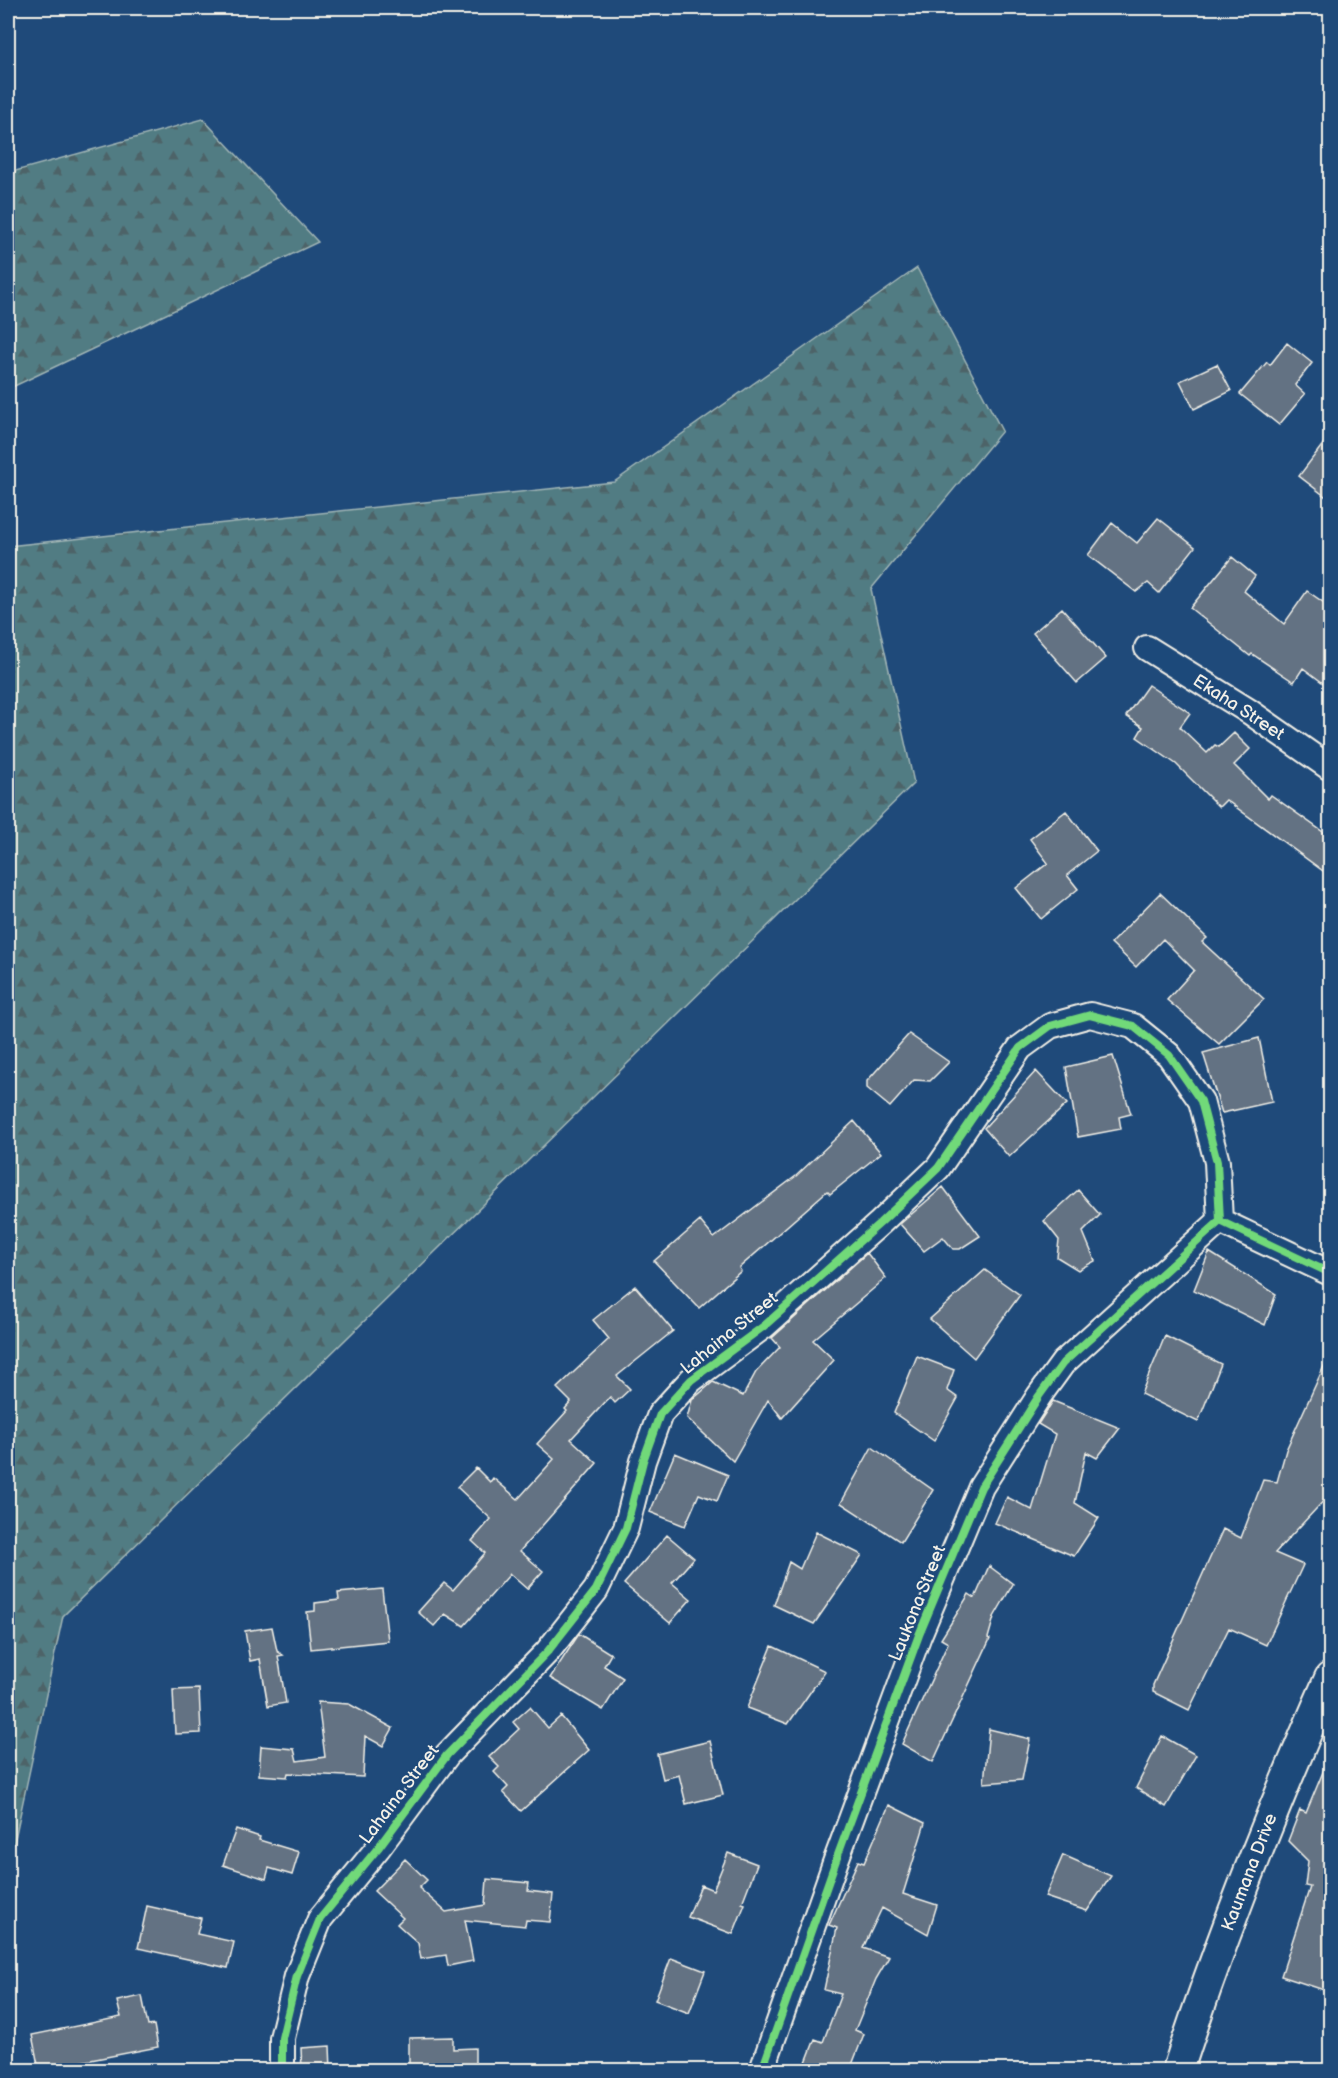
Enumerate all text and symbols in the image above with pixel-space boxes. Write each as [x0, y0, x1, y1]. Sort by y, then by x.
street label: Ekaha Street [1189, 670, 1289, 745]
street label: Lahaina Street [677, 1288, 782, 1379]
street label: Laukona Street [885, 1542, 950, 1664]
street label: Lahaina Street [355, 1740, 444, 1848]
street label: Kaumana Drive [1217, 1810, 1282, 1934]

